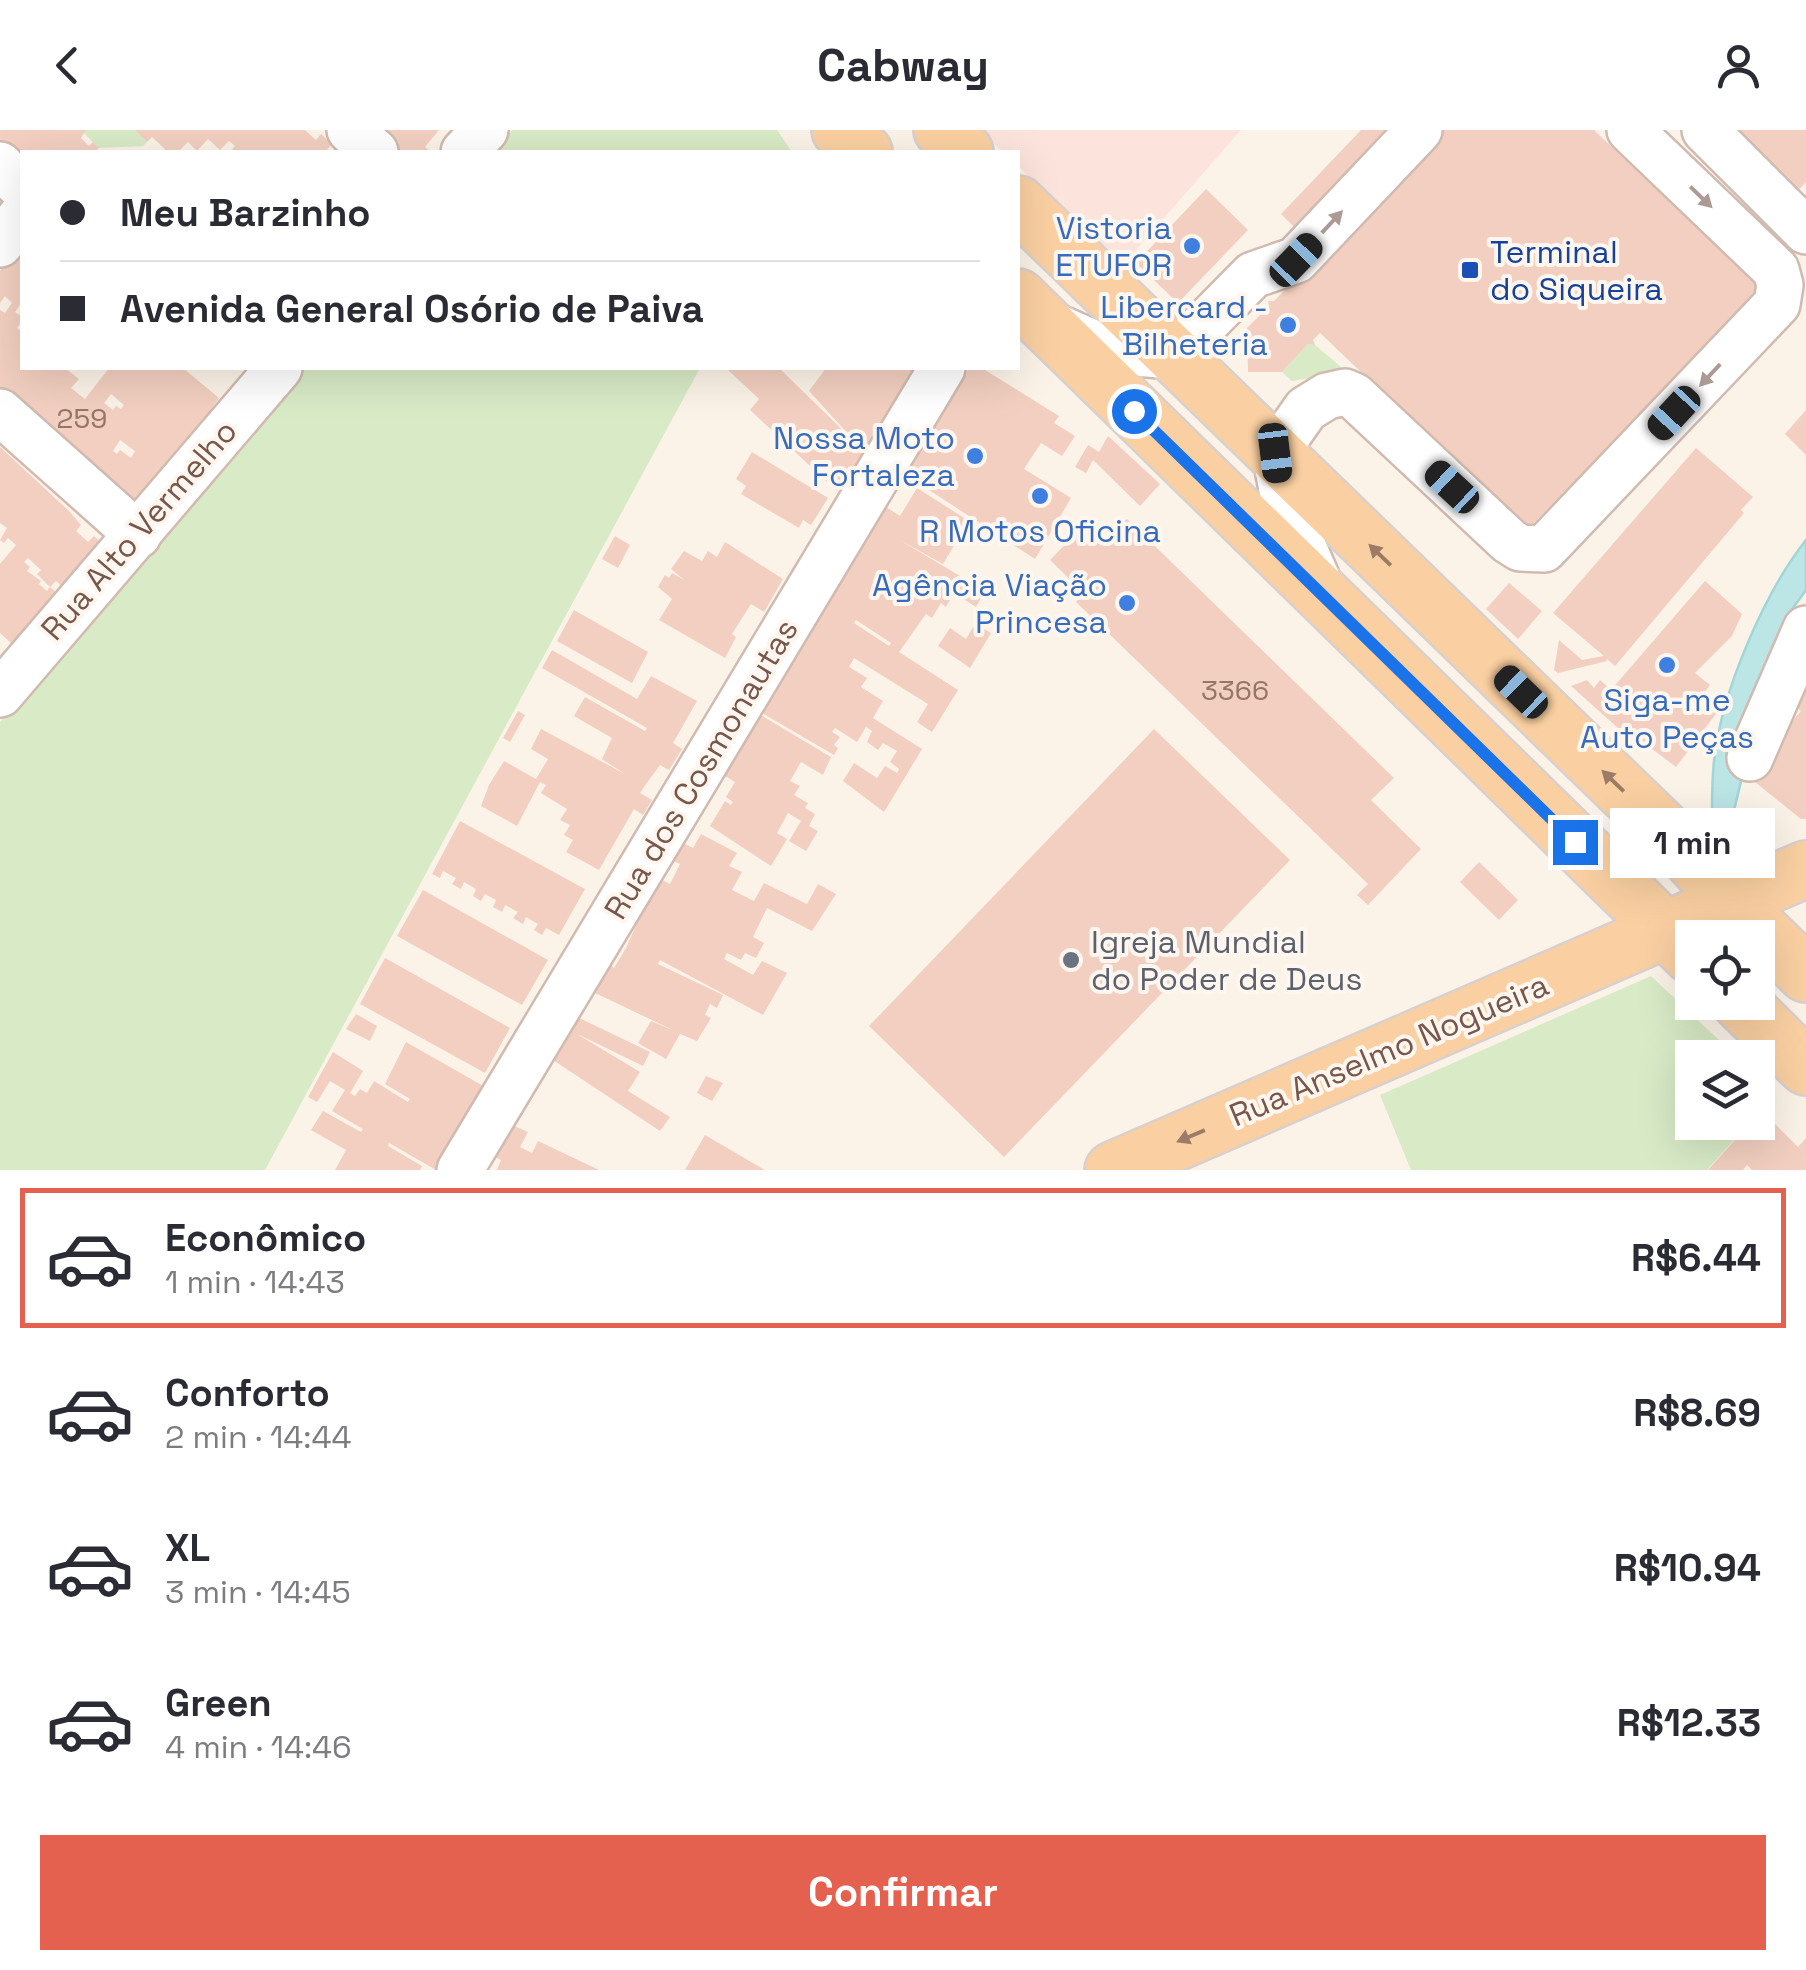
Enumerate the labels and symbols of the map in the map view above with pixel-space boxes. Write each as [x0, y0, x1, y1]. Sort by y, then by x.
one-way arrow [1688, 185, 1712, 208]
place label: Vistoria ETUFOR [1055, 208, 1172, 285]
one-way arrow [1320, 210, 1343, 234]
car [1264, 228, 1328, 292]
place label: Terminal do Siqueira [1490, 232, 1663, 309]
marker: Vistoria ETUFOR [1181, 235, 1203, 257]
marker: Terminal do Siqueira [1459, 259, 1481, 281]
place label: Libercard - Bilheteria [1100, 287, 1268, 364]
marker: Libercard - Bilheteria [1277, 314, 1299, 336]
one-way arrow [1699, 362, 1722, 386]
car [1643, 381, 1705, 445]
route start [1112, 389, 1157, 434]
house number: 259 [57, 400, 107, 436]
street label: Rua Alto Vermelho [32, 412, 246, 648]
place label: Nossa Moto Fortaleza [773, 418, 955, 495]
car [1256, 421, 1294, 485]
marker: Nossa Moto Fortaleza [964, 445, 986, 467]
car [1420, 456, 1484, 518]
marker: R Motos Oficina [1029, 485, 1051, 507]
place label: R Motos Oficina [919, 511, 1161, 551]
one-way arrow [1368, 544, 1392, 567]
place label: Agência Viação Princesa [872, 565, 1107, 642]
marker: Agência Viação Princesa [1116, 592, 1138, 614]
street label: Rua dos Cosmonautas [595, 612, 807, 926]
marker: Siga-me Auto Peças [1656, 654, 1678, 676]
car [1489, 660, 1553, 724]
house number: 3366 [1201, 672, 1269, 708]
place label: Siga-me Auto Peças [1580, 680, 1754, 757]
one-way arrow [1602, 770, 1626, 794]
callout: 1 min [1610, 807, 1775, 877]
route end [1553, 820, 1598, 865]
place label: Igreja Mundial do Poder de Deus [1091, 922, 1362, 999]
marker: Igreja Mundial do Poder de Deus [1060, 949, 1082, 971]
street label: Rua Anselmo Nogueira [1223, 965, 1555, 1135]
one-way arrow [1176, 1128, 1206, 1144]

